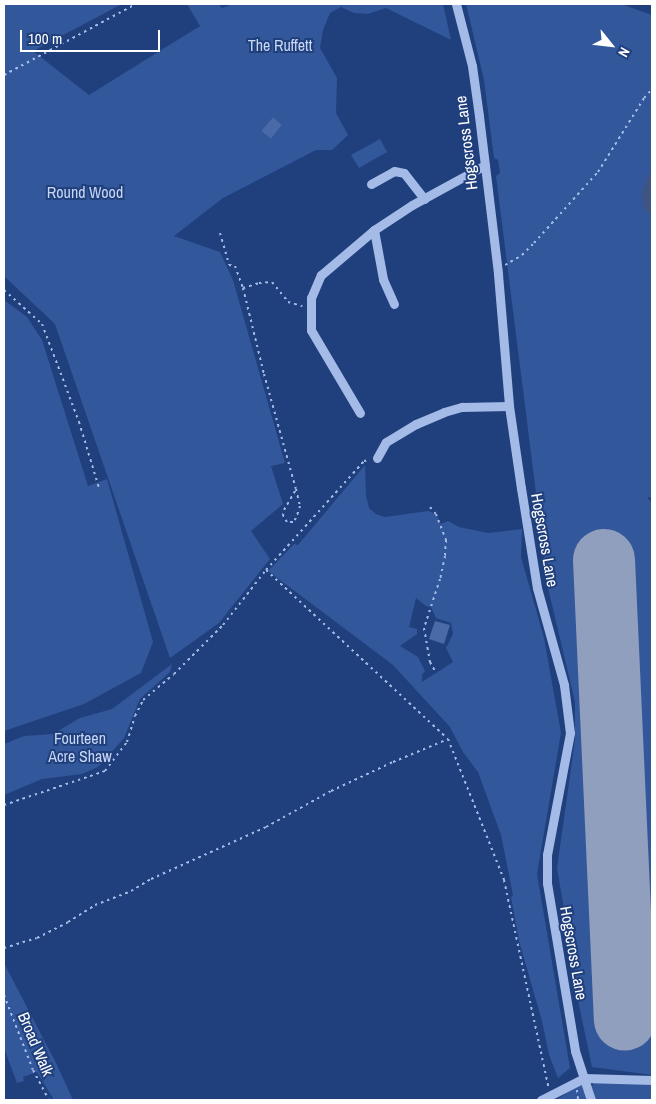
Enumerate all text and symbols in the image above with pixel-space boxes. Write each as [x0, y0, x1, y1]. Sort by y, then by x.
scale bar [22, 20, 162, 52]
north arrow [586, 20, 636, 70]
text: 100 m [28, 28, 62, 49]
park label: The Ruffett [248, 35, 312, 55]
text: N [614, 44, 634, 60]
street label: Hogscross Lane [451, 95, 481, 191]
park label: Round Wood [47, 182, 123, 202]
street label: Hogscross Lane [527, 492, 563, 588]
park label: Fourteen Acre Shaw [48, 728, 112, 766]
street label: Hogscross Lane [556, 905, 592, 1001]
street label: Broad Walk [14, 1009, 58, 1079]

